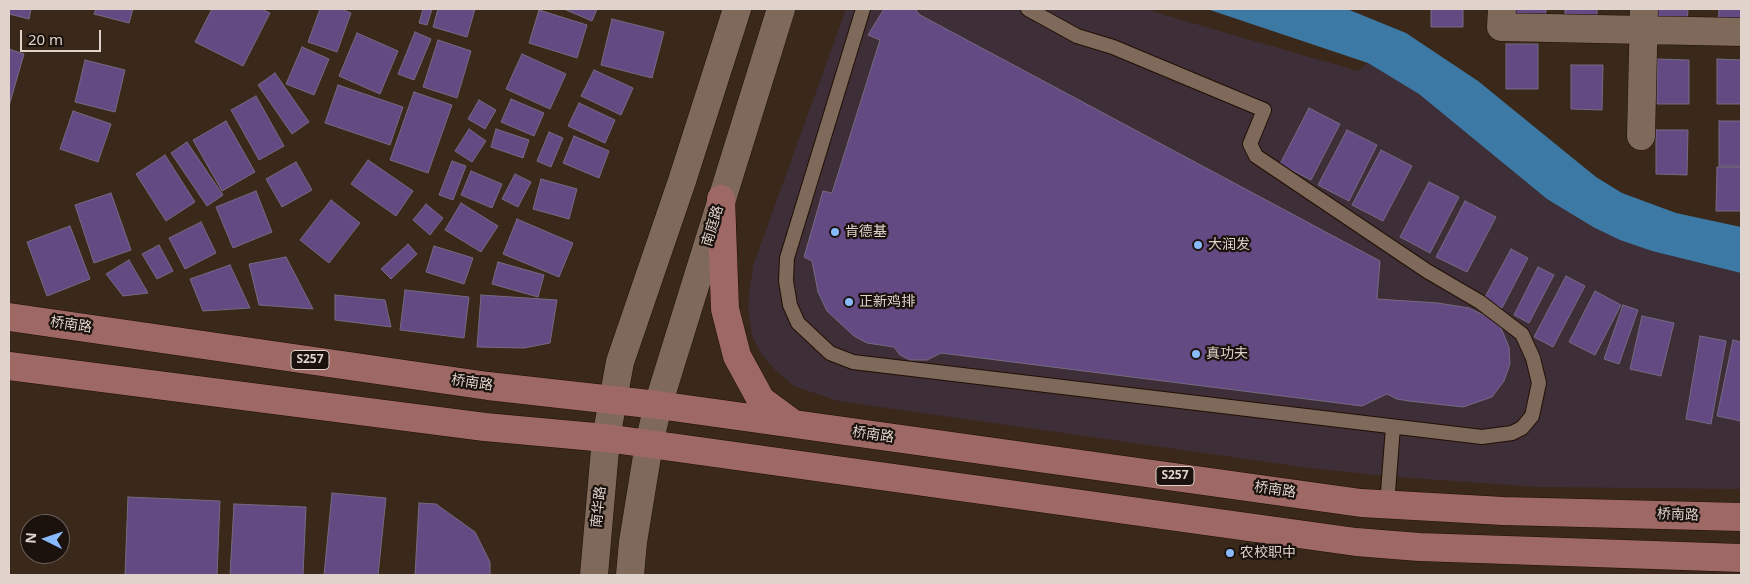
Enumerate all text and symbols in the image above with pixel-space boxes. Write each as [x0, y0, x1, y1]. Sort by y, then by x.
scale bar [22, 20, 104, 52]
text: 20 m [28, 29, 63, 49]
street label: 南庭路 [699, 203, 727, 249]
place label: 肯德基 [845, 224, 887, 240]
marker: 肯德基 [829, 226, 841, 238]
place label: 大润发 [1208, 237, 1250, 253]
marker: 大润发 [1192, 239, 1204, 251]
place label: 正新鸡排 [859, 294, 915, 310]
marker: 正新鸡排 [843, 296, 855, 308]
street label: 桥南路 [49, 314, 93, 336]
place label: 真功夫 [1206, 346, 1248, 362]
marker: 真功夫 [1190, 348, 1202, 360]
road number: S257 [291, 350, 329, 370]
street label: 桥南路 [450, 372, 494, 394]
street label: 桥南路 [851, 424, 895, 446]
road number: S257 [1156, 466, 1194, 486]
street label: 桥南路 [1253, 479, 1297, 501]
street label: 南华路 [588, 485, 610, 529]
street label: 桥南路 [1657, 506, 1699, 524]
north arrow [20, 514, 70, 564]
text: N [21, 532, 40, 544]
place label: 农校职中 [1240, 545, 1296, 561]
marker: 农校职中 [1224, 547, 1236, 559]

